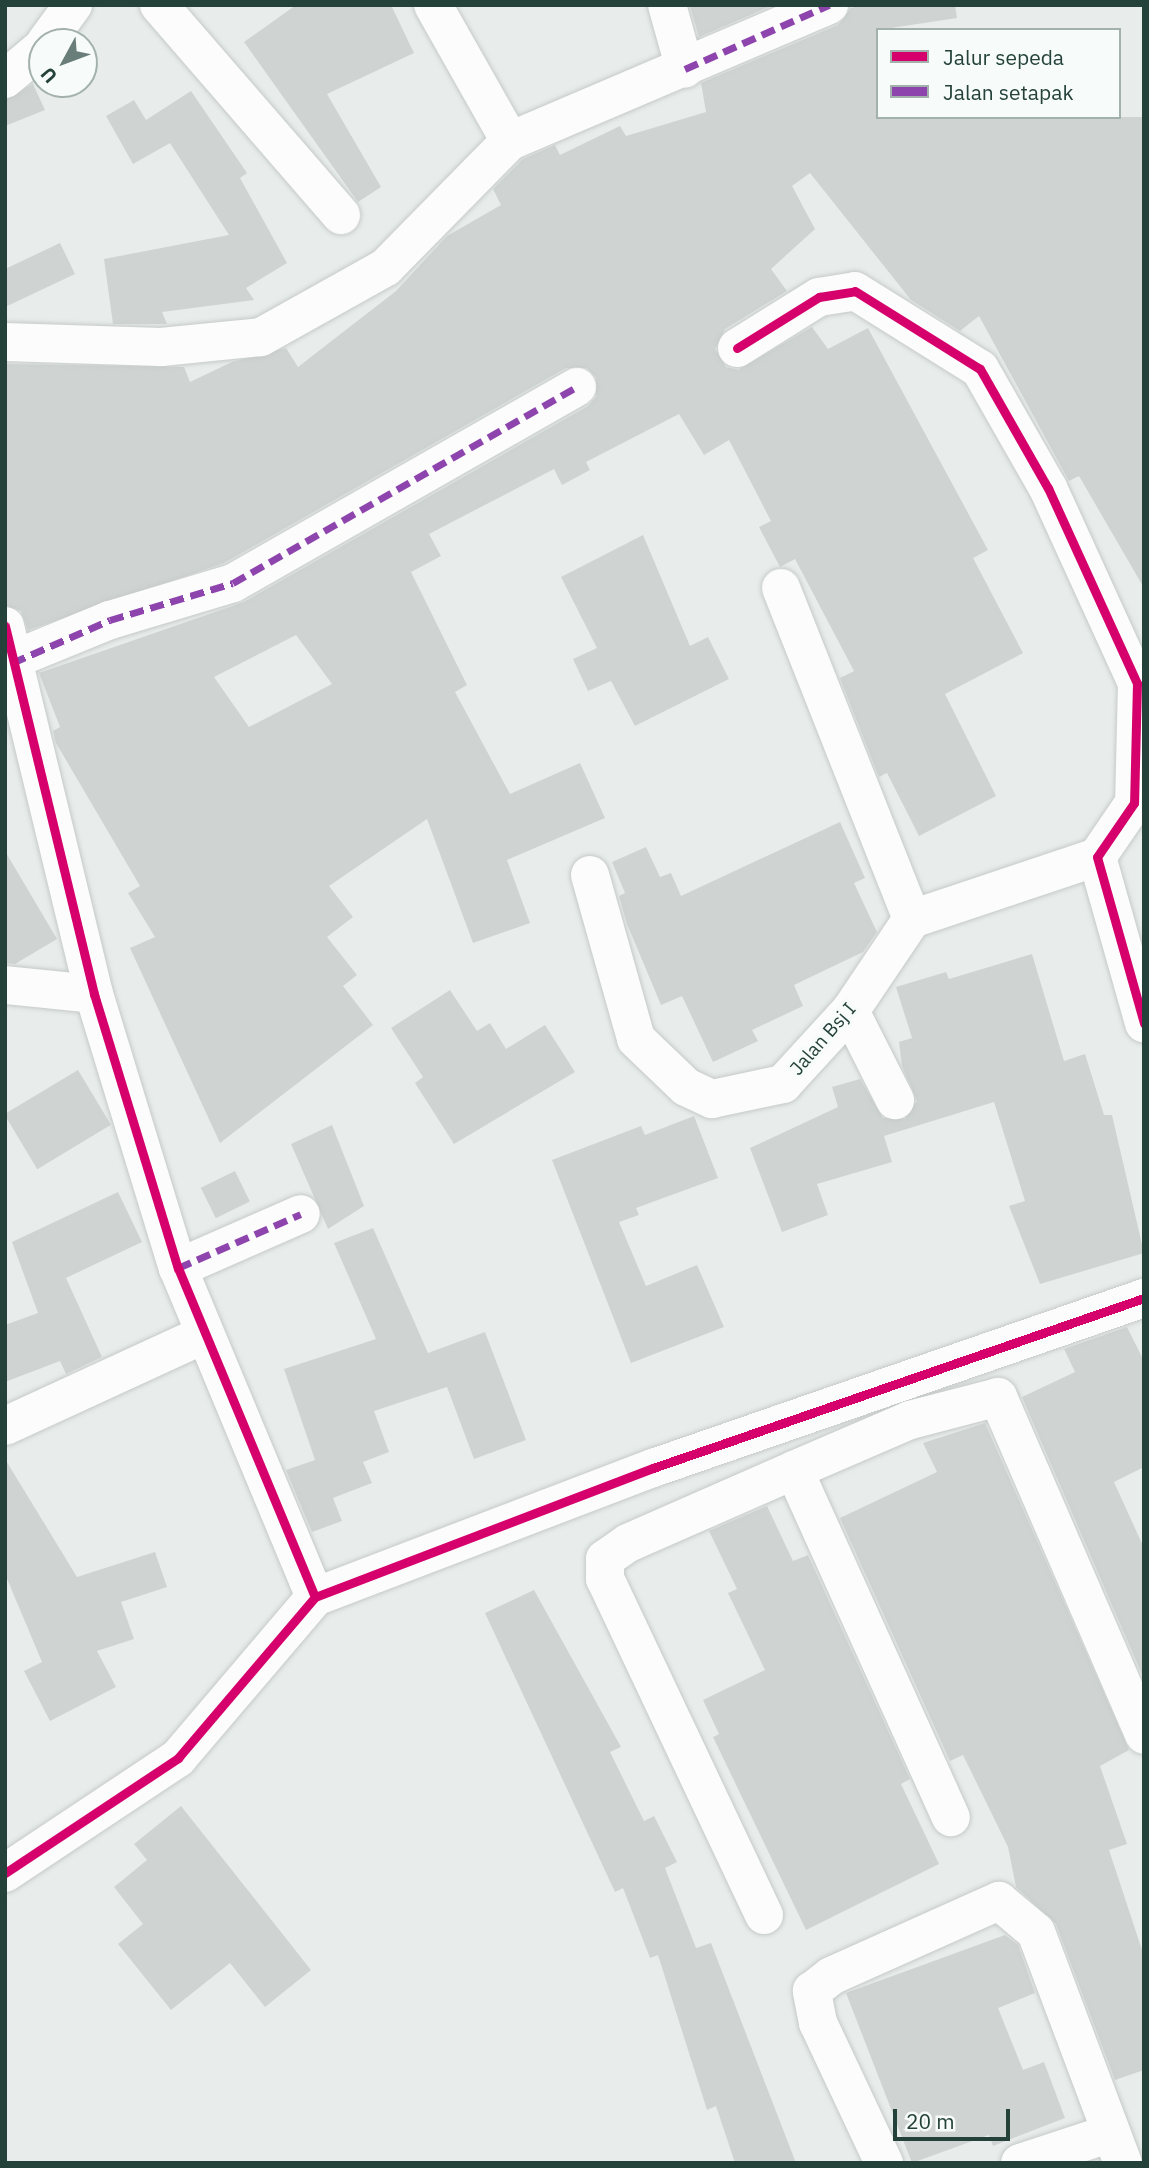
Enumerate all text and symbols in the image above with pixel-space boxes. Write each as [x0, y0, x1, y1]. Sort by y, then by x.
north arrow [28, 28, 98, 98]
legend [876, 28, 1121, 119]
text: Jalur sepeda [943, 43, 1064, 71]
text: U [35, 63, 62, 88]
text: Jalan setapak [943, 78, 1074, 106]
street label: Jalan Bsj I [785, 998, 861, 1080]
scale bar [897, 2094, 1014, 2138]
text: 20 m [906, 2107, 955, 2135]

